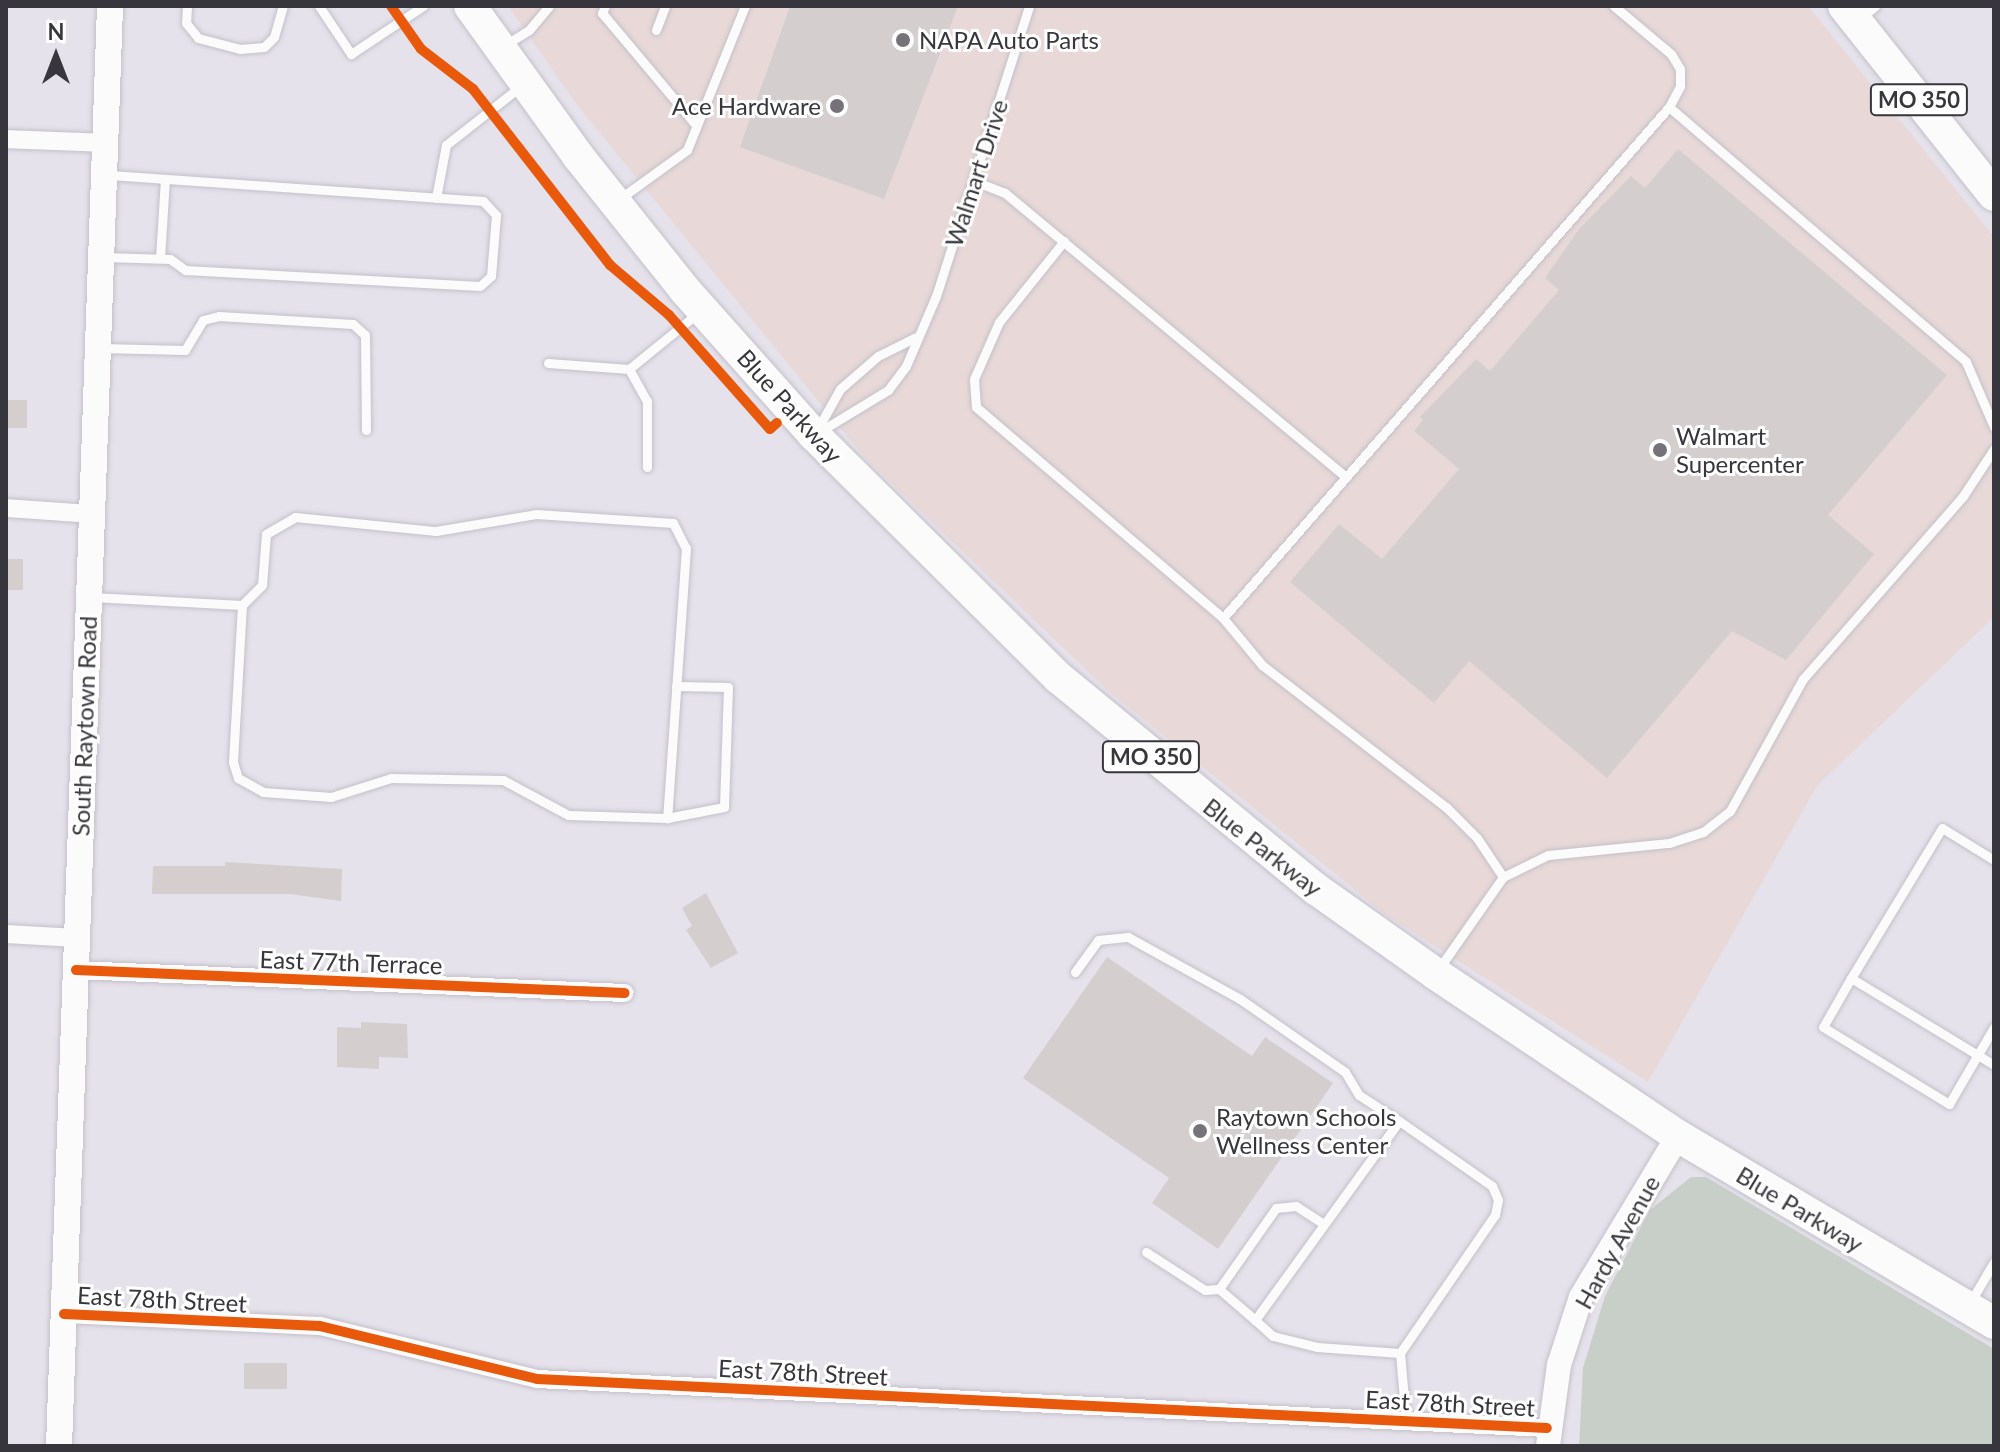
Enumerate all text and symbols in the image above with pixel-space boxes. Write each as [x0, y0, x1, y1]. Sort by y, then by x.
north arrow [16, 16, 96, 96]
text: N [48, 18, 64, 45]
place label: NAPA Auto Parts [919, 26, 1100, 54]
marker: NAPA Auto Parts [894, 31, 912, 49]
road number: MO 350 [1869, 82, 1969, 118]
place label: Ace Hardware [672, 92, 821, 120]
street label: Walmart Drive [939, 96, 1013, 250]
marker: Ace Hardware [828, 97, 846, 115]
street label: Blue Parkway [732, 343, 848, 469]
place label: Walmart Supercenter [1676, 422, 1804, 478]
marker: Walmart Supercenter [1651, 441, 1669, 459]
street label: South Raytown Road [66, 615, 102, 837]
road number: MO 350 [1101, 739, 1201, 775]
street label: Blue Parkway [1198, 792, 1328, 902]
street label: East 77th Terrace [259, 944, 443, 980]
place label: Raytown Schools Wellness Center [1216, 1103, 1396, 1159]
marker: Raytown Schools Wellness Center [1191, 1122, 1209, 1140]
street label: Blue Parkway [1731, 1160, 1869, 1258]
street label: Hardy Avenue [1568, 1170, 1666, 1314]
street label: East 78th Street [76, 1280, 248, 1318]
street label: East 78th Street [717, 1353, 889, 1391]
street label: East 78th Street [1364, 1384, 1536, 1422]

